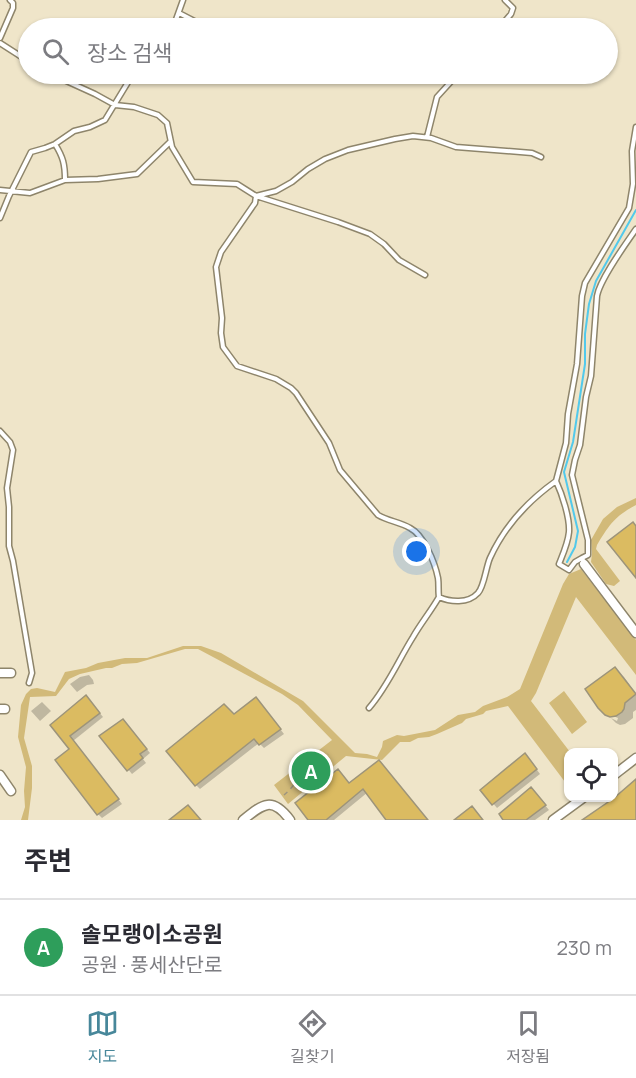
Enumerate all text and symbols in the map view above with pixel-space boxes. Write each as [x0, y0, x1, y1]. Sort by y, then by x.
search box [18, 18, 618, 84]
icon: search [39, 35, 72, 68]
text: 장소 검색 [87, 38, 172, 68]
your location [402, 537, 431, 566]
pin: A [292, 748, 330, 794]
map controls [564, 748, 618, 802]
button: locate [564, 748, 618, 802]
text: 주변 [24, 842, 72, 878]
text: 솔모랭이소공원 [81, 919, 223, 949]
text: A [37, 934, 50, 961]
text: 230 m [556, 934, 612, 961]
text: 공원 · 풍세산단로 [81, 951, 222, 978]
tab: 지도 [86, 1007, 119, 1067]
tab: 길찾기 [290, 1007, 334, 1067]
tab: 저장됨 [506, 1007, 550, 1067]

